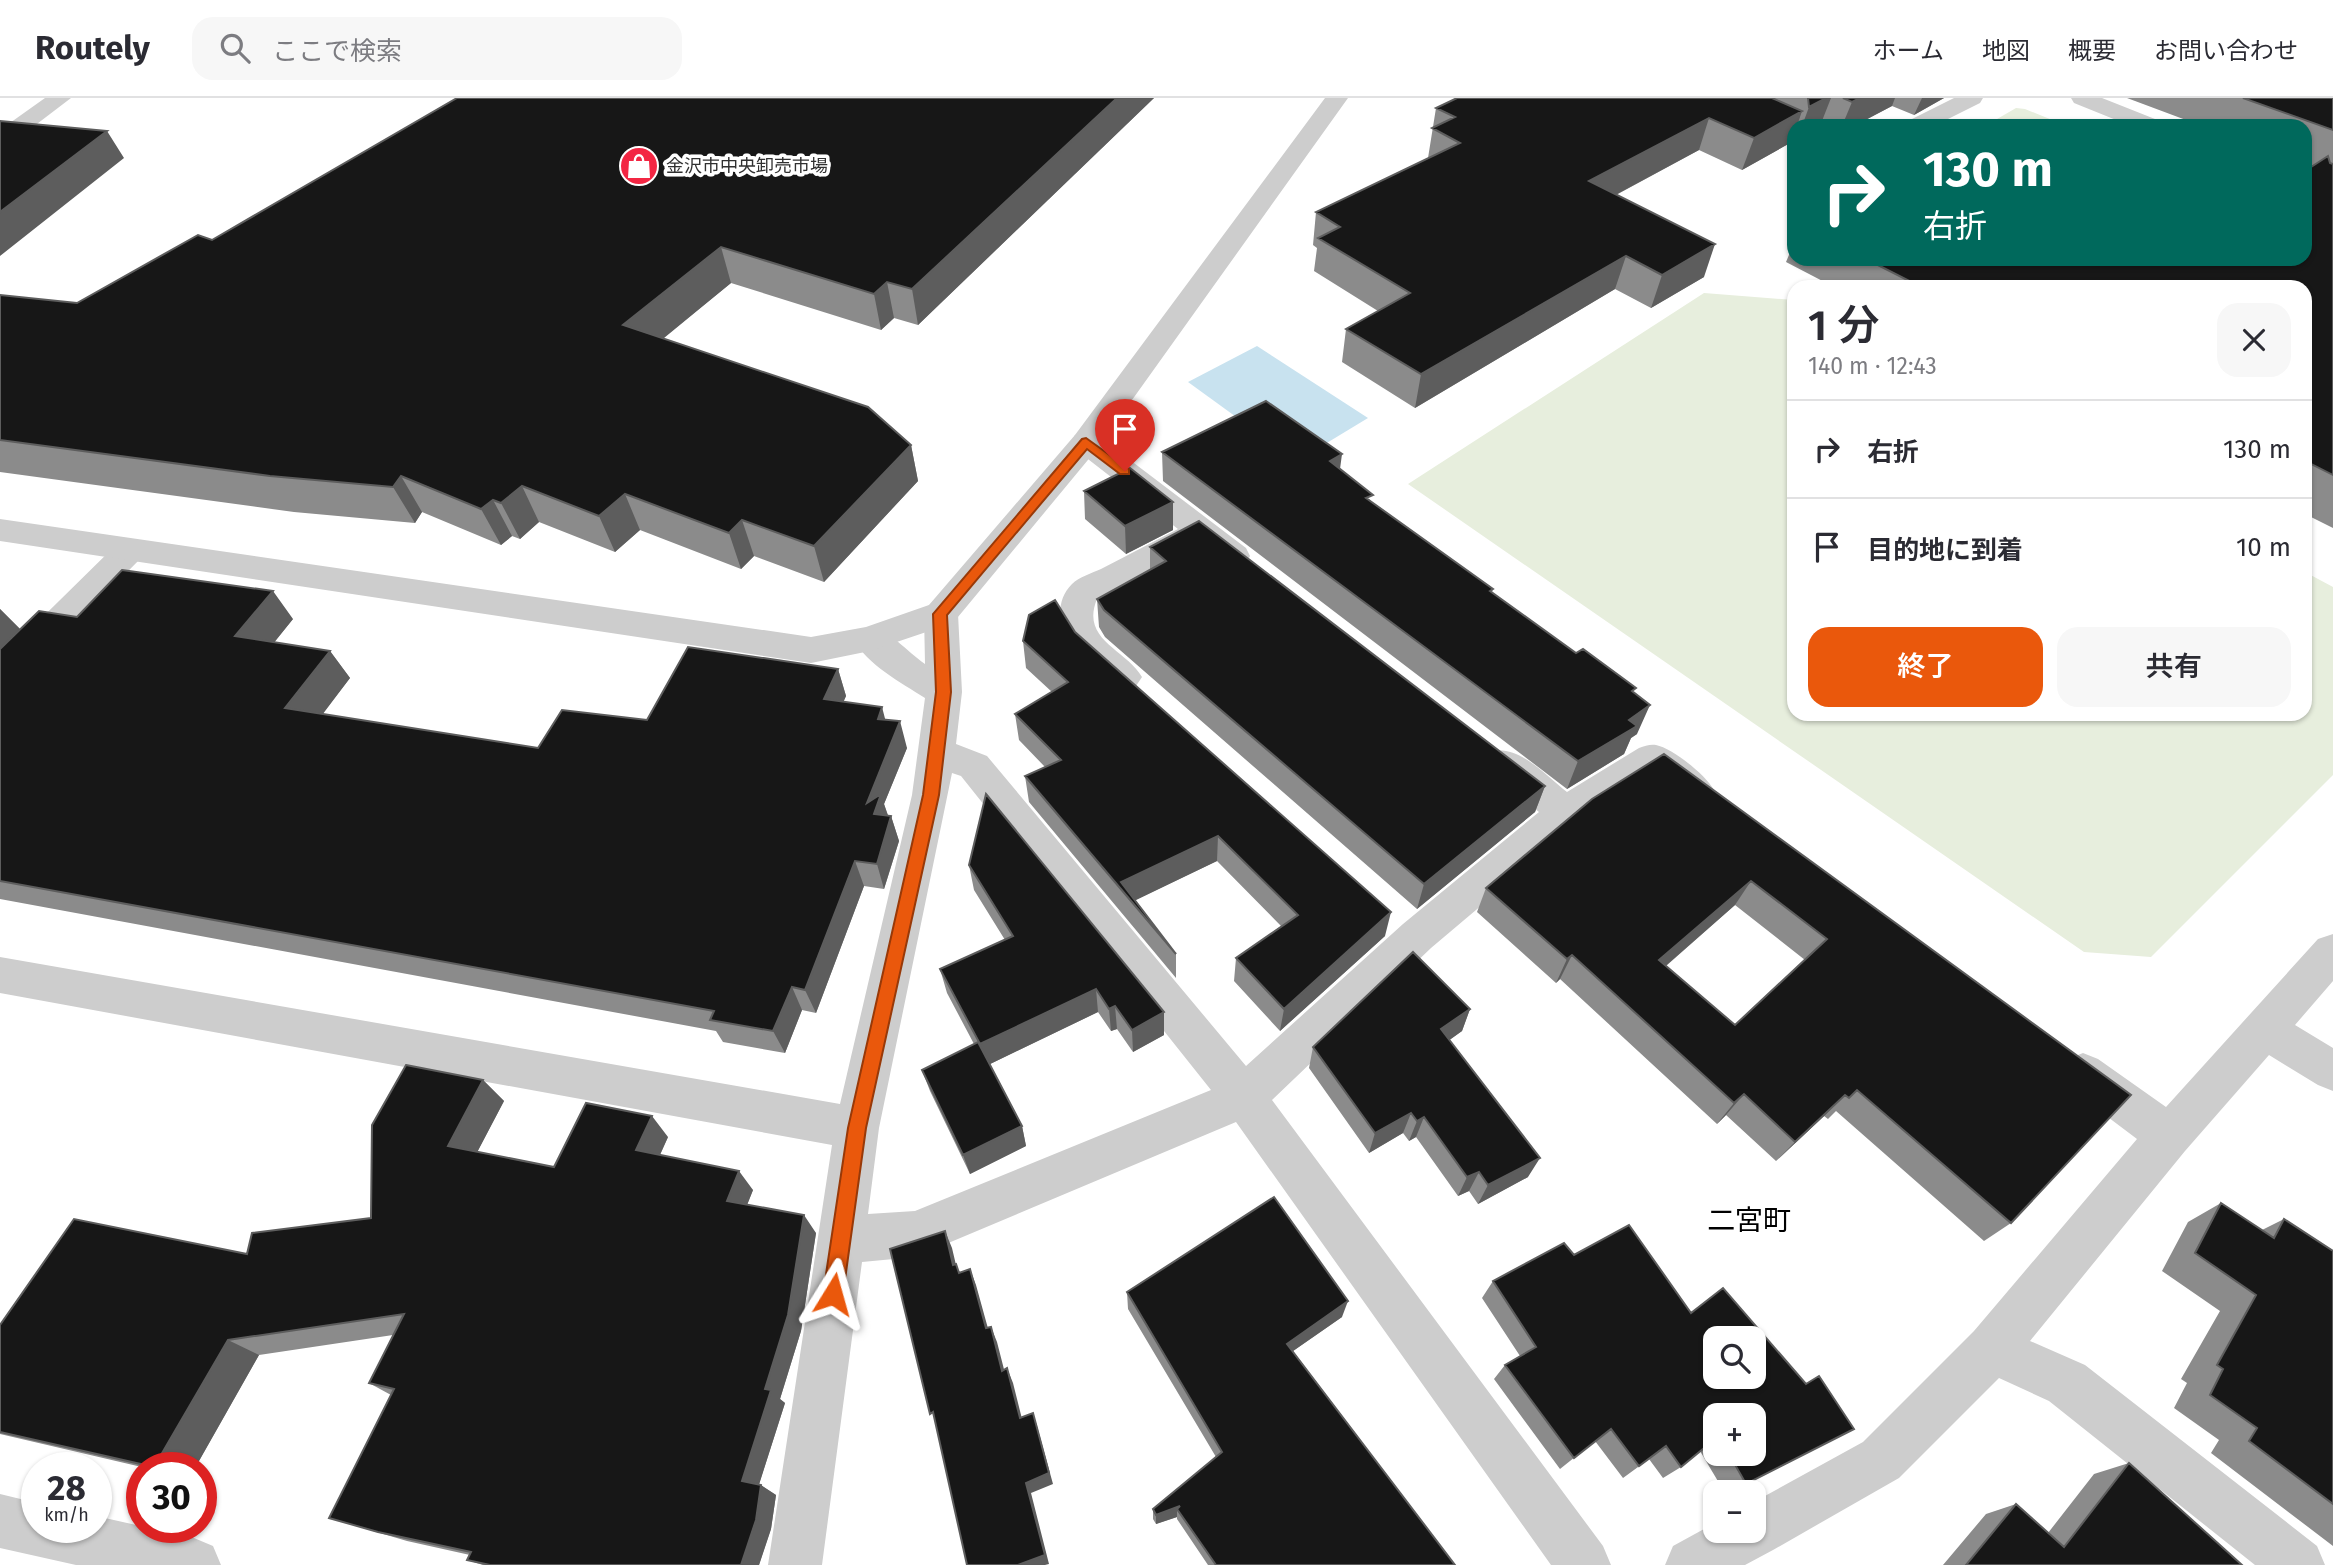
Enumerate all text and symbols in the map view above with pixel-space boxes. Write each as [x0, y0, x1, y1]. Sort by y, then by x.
search box [192, 17, 682, 80]
text: Routely [35, 28, 150, 68]
icon: search [216, 29, 254, 67]
text: ここで検索 [272, 36, 402, 67]
text: ホーム [1873, 37, 1944, 65]
text: 地図 [1982, 37, 2030, 65]
text: 概要 [2068, 37, 2116, 65]
text: お問い合わせ [2154, 37, 2298, 65]
text: 130 m [1923, 140, 2053, 199]
shop icon: 金沢市中央卸売市場 [618, 145, 660, 187]
icon: right [1808, 147, 1899, 238]
place label: 金沢市中央卸売市場 [666, 155, 828, 177]
text: 右折 [1923, 207, 1987, 245]
text: 1 分 [1808, 301, 1879, 351]
button: close [2217, 303, 2291, 377]
text: 140 m · 12:43 [1808, 352, 1937, 380]
pin [1095, 399, 1155, 471]
icon: arrive [1106, 410, 1144, 448]
icon: right [1808, 430, 1846, 468]
text: 130 m [2223, 434, 2291, 465]
text: 右折 [1867, 437, 1919, 468]
icon: arrive [1808, 528, 1846, 566]
text: 10 m [2236, 532, 2291, 563]
text: 目的地に到着 [1867, 535, 2023, 566]
button: 終了 [1808, 627, 2043, 707]
button: 共有 [2057, 627, 2291, 707]
district label: 二宮町 [1707, 1204, 1791, 1237]
position arrow [796, 1257, 870, 1331]
map controls [1703, 1326, 1766, 1543]
button: search [1703, 1326, 1766, 1389]
button: + [1703, 1403, 1766, 1466]
speed limit sign: 30 [126, 1452, 217, 1543]
text: 28 [47, 1467, 86, 1509]
button: − [1703, 1480, 1766, 1543]
text: km/h [44, 1504, 89, 1526]

